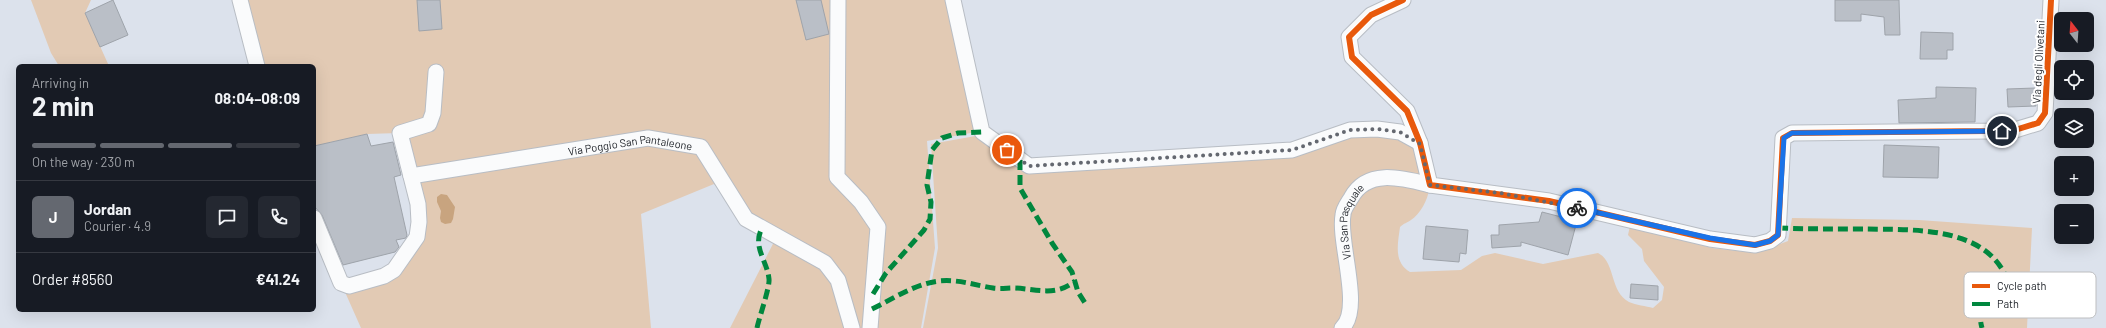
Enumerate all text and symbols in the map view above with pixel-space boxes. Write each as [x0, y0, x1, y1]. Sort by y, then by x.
north arrow [2054, 12, 2094, 52]
map controls [2054, 12, 2094, 244]
street label: Via degli Olivetani [2029, 20, 2047, 104]
button: locate [2054, 60, 2094, 100]
text: Arriving in [32, 75, 89, 91]
text: 08:04–08:09 [214, 89, 300, 107]
text: 2 min [32, 90, 94, 121]
button: layers [2054, 108, 2094, 148]
pin [1985, 114, 2019, 148]
icon: home [1991, 120, 2013, 142]
street label: Via Poggio San Pantaleone [567, 131, 694, 157]
pin [990, 133, 1024, 167]
icon: bag [996, 139, 1018, 161]
text: On the way · 230 m [32, 154, 135, 170]
button: + [2054, 156, 2094, 196]
street label: Via San Pasquale [1336, 180, 1366, 261]
courier [1557, 188, 1597, 228]
button: chat [206, 196, 248, 238]
button: phone [258, 196, 300, 238]
icon: bike [1566, 197, 1588, 219]
text: Jordan [84, 200, 131, 218]
button: − [2054, 204, 2094, 244]
text: J [49, 208, 57, 226]
text: Courier · 4.9 [84, 218, 151, 234]
text: Order #8560 [32, 270, 113, 288]
text: €41.24 [256, 270, 300, 288]
legend [1964, 272, 2096, 318]
text: Cycle path [1997, 279, 2047, 292]
text: Path [1997, 297, 2019, 310]

